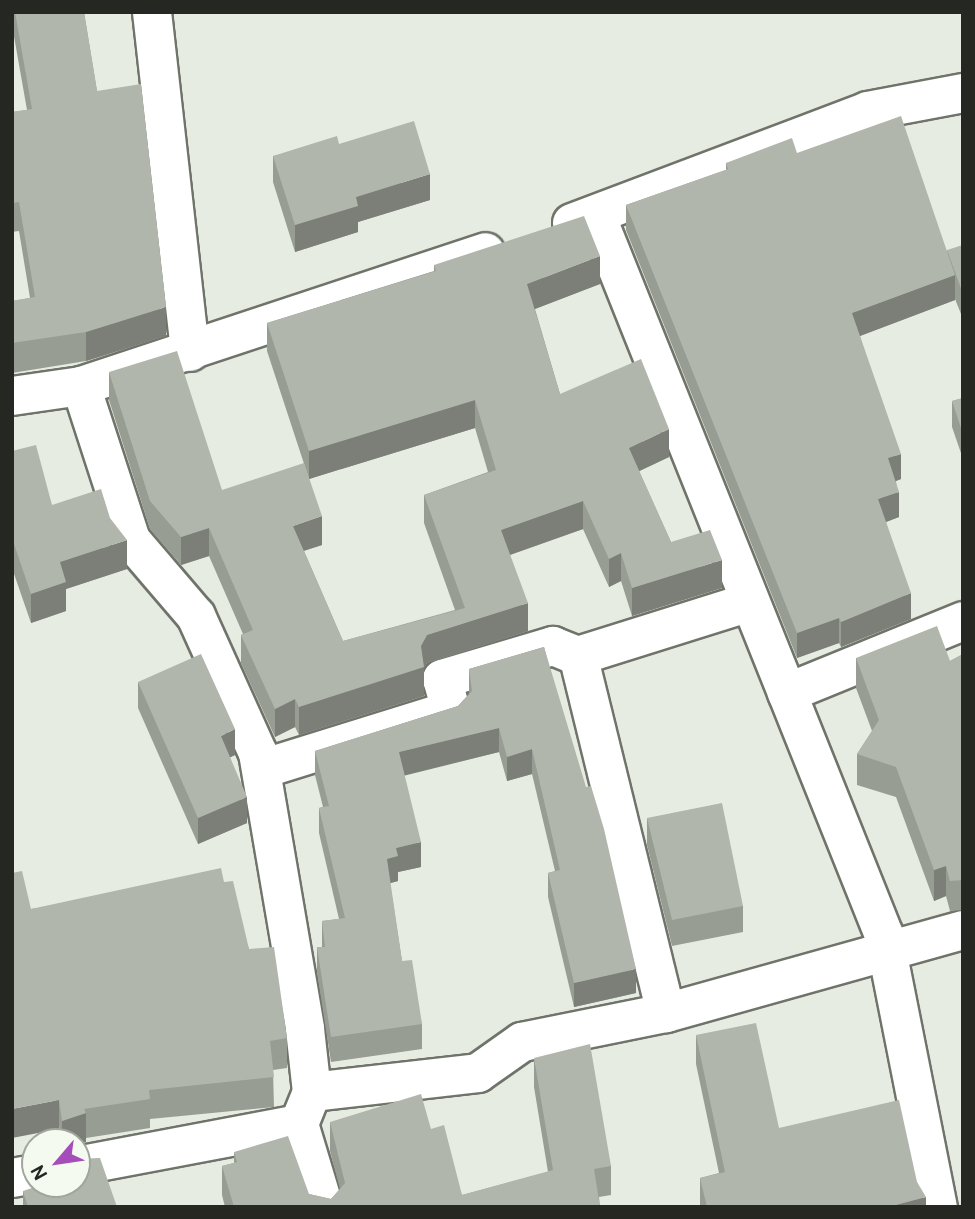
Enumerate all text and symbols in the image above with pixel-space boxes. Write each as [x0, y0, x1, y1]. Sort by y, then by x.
north arrow [21, 1128, 91, 1198]
text: N [26, 1161, 52, 1184]

